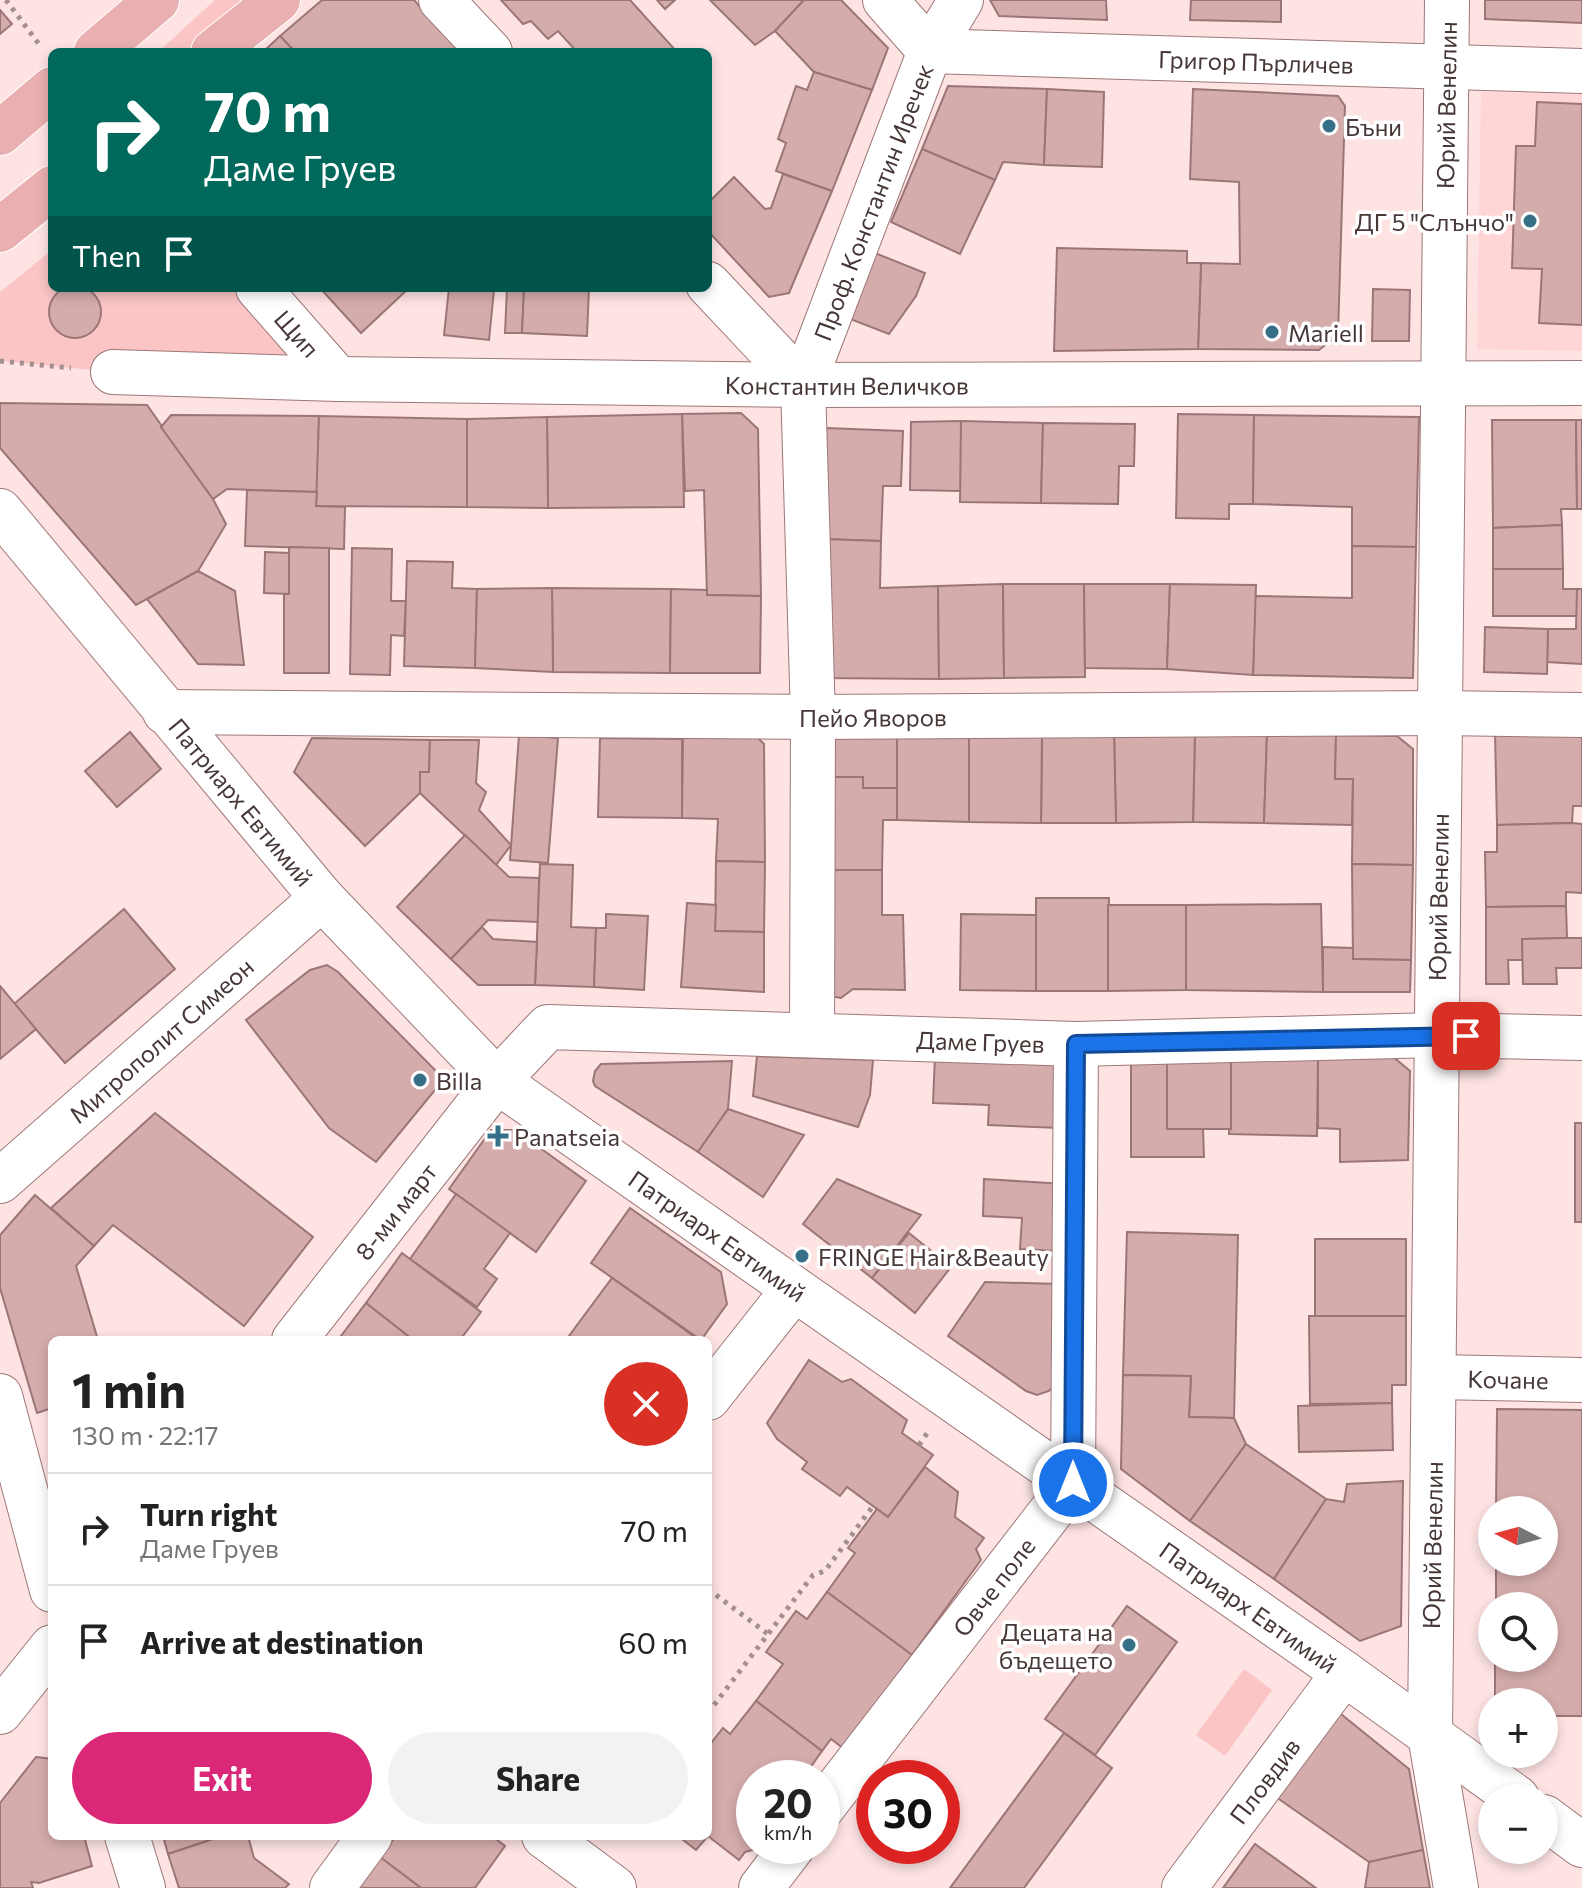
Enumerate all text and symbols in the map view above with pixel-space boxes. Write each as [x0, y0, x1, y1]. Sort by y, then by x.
street label: Юрий Венелин [1430, 21, 1462, 189]
street label: Григор Пърличев [1158, 44, 1354, 78]
street label: Проф. Константин Иречек [807, 59, 938, 344]
text: 70 m [204, 75, 331, 144]
icon: right [72, 80, 176, 184]
place label: Бъни [1345, 112, 1402, 141]
marker: Бъни [1320, 117, 1338, 135]
text: Даме Груев [204, 144, 396, 188]
place label: ДГ 5 "Слънчо" [1355, 207, 1514, 236]
marker: ДГ 5 "Слънчо" [1521, 212, 1539, 230]
icon: arrive [157, 232, 201, 276]
text: Then [72, 236, 141, 273]
street label: Щип [269, 304, 326, 363]
place label: Mariell [1288, 318, 1364, 347]
marker: Mariell [1263, 323, 1281, 341]
street label: Константин Величков [725, 369, 969, 400]
street label: Пейо Яворов [799, 702, 947, 732]
street label: Патриарх Евтимий [164, 712, 320, 891]
street label: Юрий Венелин [1422, 813, 1454, 981]
street label: Митрополит Симеон [63, 951, 259, 1128]
pin [1432, 1002, 1500, 1070]
icon: arrive [1444, 1014, 1488, 1058]
street label: Даме Груев [916, 1024, 1045, 1057]
place label: Billa [436, 1066, 482, 1095]
marker: Billa [411, 1071, 429, 1089]
place label: Panatseia [514, 1122, 620, 1151]
marker: Panatseia [489, 1127, 507, 1145]
street label: 8-ми март [348, 1157, 442, 1265]
street label: Патриарх Евтимий [624, 1163, 812, 1307]
place label: FRINGE Hair&Beauty [818, 1242, 1049, 1271]
marker: FRINGE Hair&Beauty [793, 1247, 811, 1265]
text: 1 min [72, 1359, 186, 1418]
button: close [604, 1362, 688, 1446]
street label: Кочане [1467, 1363, 1549, 1394]
text: 130 m · 22:17 [72, 1419, 218, 1450]
position arrow [1031, 1441, 1115, 1525]
street label: Юрий Венелин [1416, 1461, 1448, 1629]
text: Turn right [140, 1495, 277, 1532]
north arrow [1478, 1496, 1558, 1576]
map controls [1478, 1496, 1558, 1864]
icon: right [72, 1507, 116, 1551]
text: 70 m [621, 1511, 688, 1548]
street label: Овче поле [946, 1531, 1040, 1641]
text: Даме Груев [140, 1532, 279, 1563]
street label: Патриарх Евтимий [1155, 1535, 1343, 1678]
button: search [1478, 1592, 1558, 1672]
place label: Децата на бъдещето [999, 1617, 1113, 1674]
icon: arrive [72, 1619, 116, 1663]
text: Arrive at destination [140, 1623, 424, 1660]
text: 60 m [618, 1623, 688, 1660]
marker: Децата на бъдещето [1120, 1636, 1138, 1654]
button: + [1478, 1688, 1558, 1768]
button: Exit [72, 1732, 372, 1824]
button: Share [388, 1732, 688, 1824]
street label: Пловдив [1223, 1732, 1305, 1829]
speed limit sign: 30 [856, 1760, 960, 1864]
text: 20 [763, 1777, 813, 1826]
button: − [1478, 1784, 1558, 1864]
text: km/h [764, 1820, 812, 1844]

